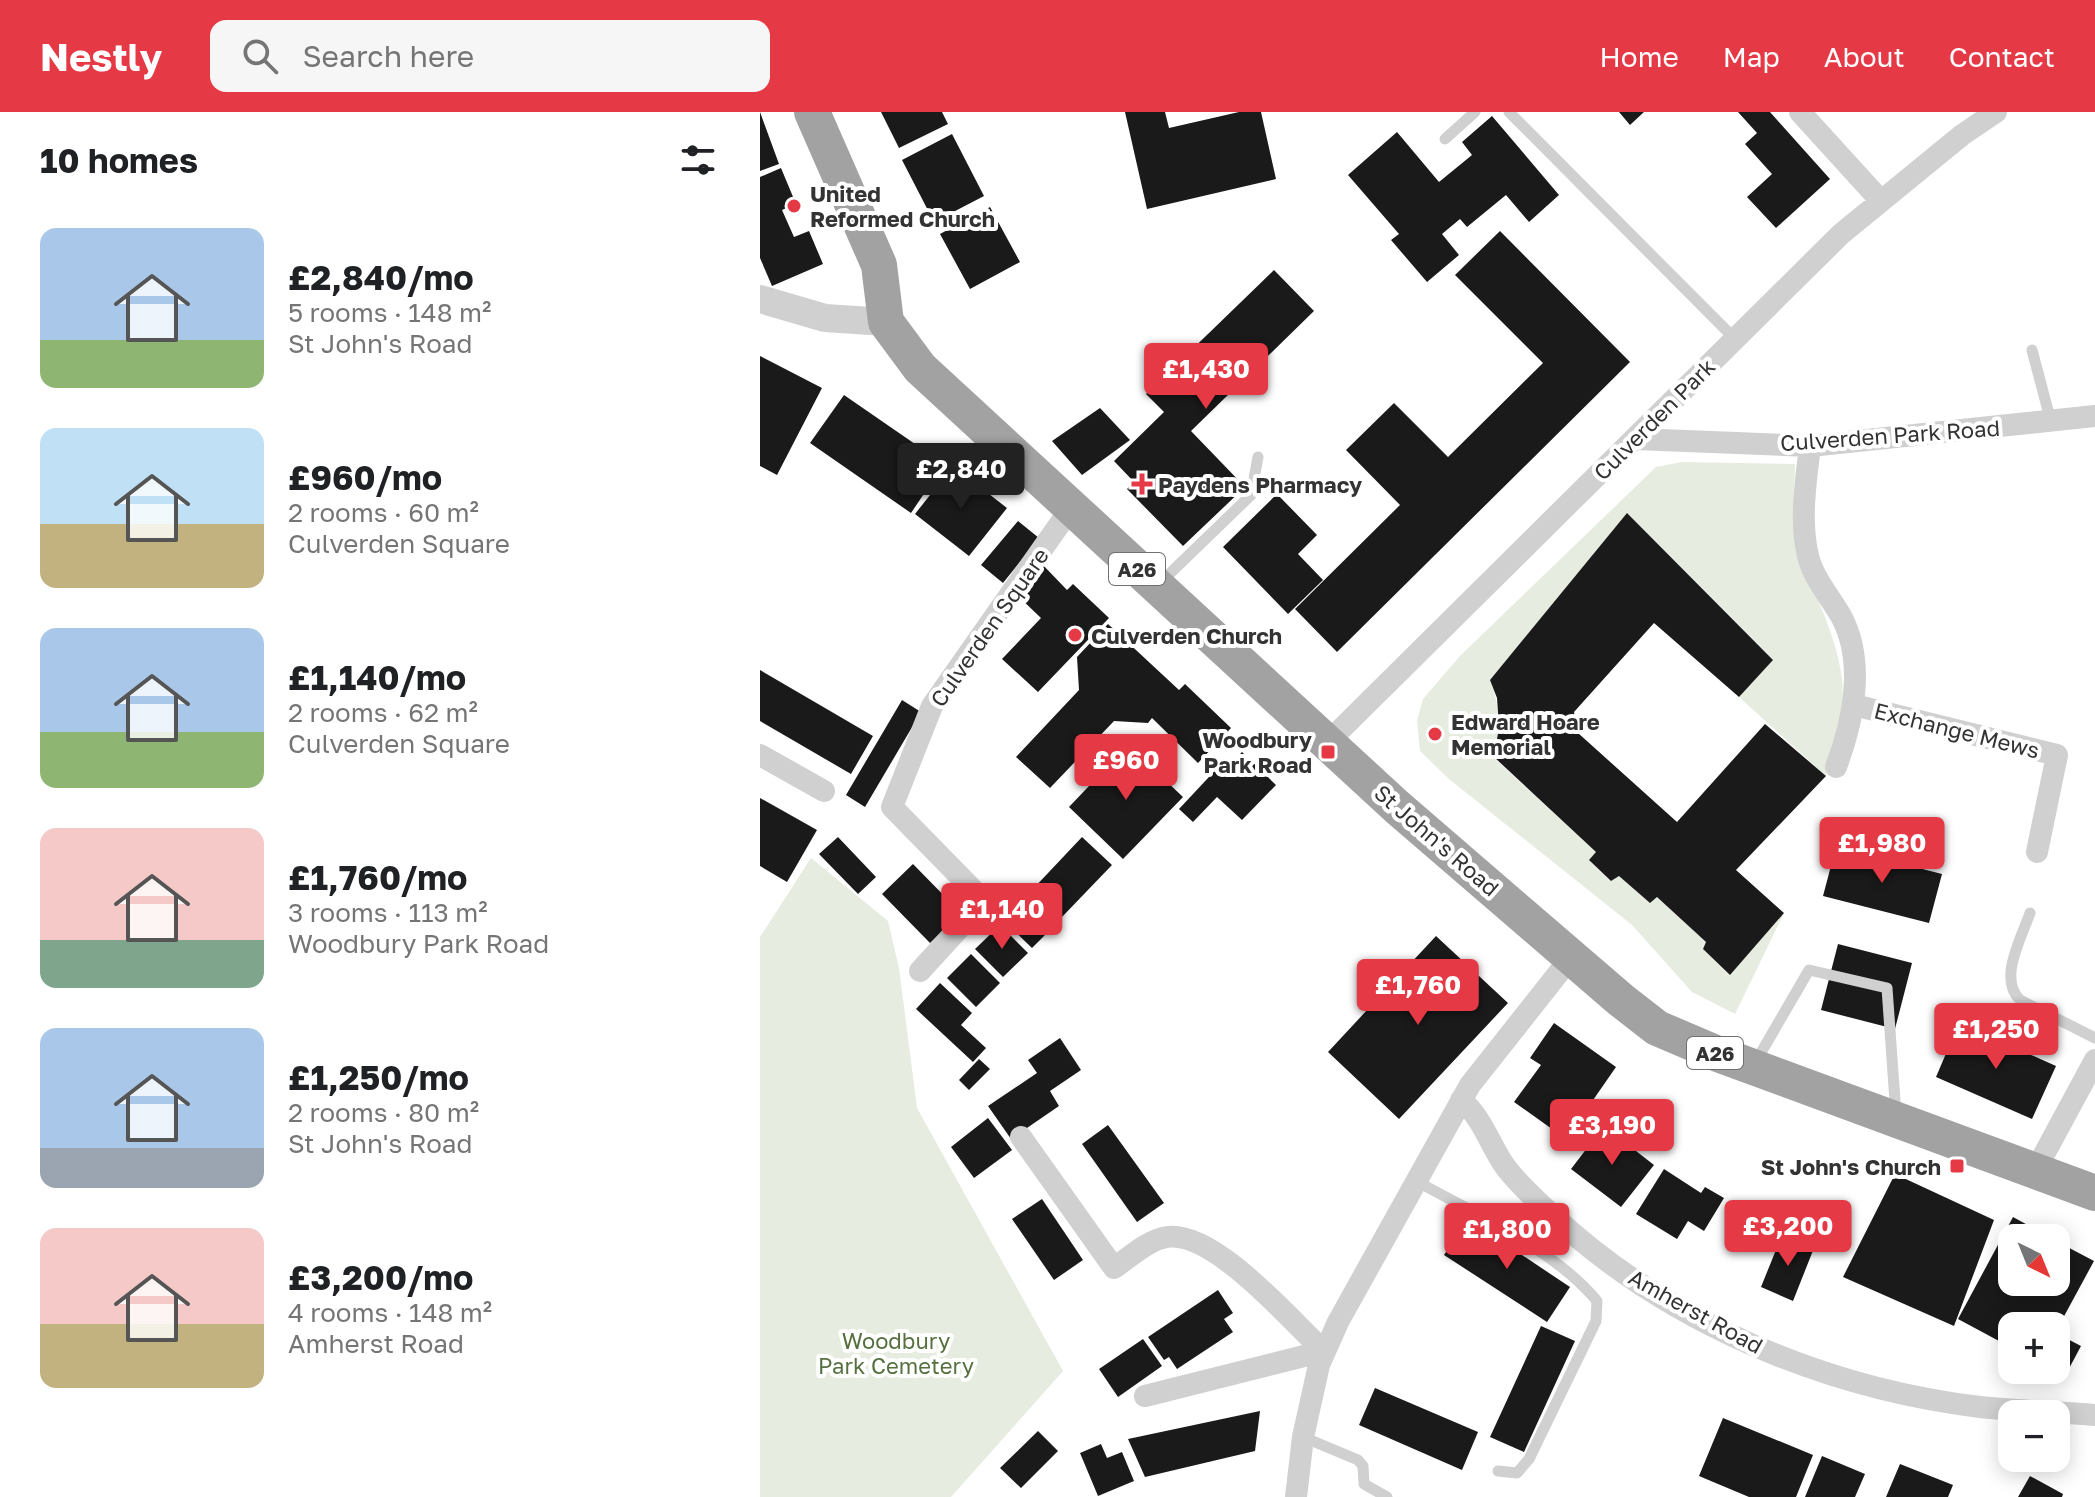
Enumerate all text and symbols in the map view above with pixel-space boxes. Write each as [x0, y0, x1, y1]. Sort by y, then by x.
search box [210, 20, 770, 92]
text: Nestly [40, 34, 162, 79]
icon: search [238, 34, 282, 78]
text: Search here [302, 38, 474, 74]
text: Home [1600, 40, 1679, 73]
text: Map [1723, 40, 1780, 73]
text: About [1824, 40, 1905, 73]
text: Contact [1949, 40, 2055, 73]
icon: filters [676, 138, 720, 182]
text: 10 homes [40, 140, 198, 180]
place label: United Reformed Church [810, 180, 995, 232]
marker: United Reformed Church [785, 197, 803, 215]
text: £2,840/mo [288, 257, 474, 297]
icon: home [104, 260, 200, 356]
text: 5 rooms · 148 m² [288, 297, 491, 328]
text: St John's Road [288, 328, 472, 359]
pin: £1,430 [1141, 343, 1271, 411]
text: £1,430 [1162, 353, 1250, 384]
street label: Culverden Park [1588, 353, 1720, 485]
street label: Culverden Park Road [1779, 414, 2001, 456]
pin: £2,840 [896, 443, 1026, 511]
text: £2,840 [915, 453, 1007, 484]
text: £960/mo [288, 457, 442, 497]
icon: home [104, 460, 200, 556]
place label: Paydens Pharmacy [1158, 471, 1362, 498]
marker: Paydens Pharmacy [1133, 475, 1151, 493]
text: 2 rooms · 60 m² [288, 497, 479, 528]
text: Culverden Square [288, 528, 510, 559]
street label: Culverden Square [924, 542, 1054, 712]
road number: A26 [1109, 553, 1165, 585]
place label: Culverden Church [1091, 622, 1282, 649]
marker: Culverden Church [1066, 626, 1084, 644]
text: £1,140/mo [288, 657, 466, 697]
icon: home [104, 660, 200, 756]
street label: Exchange Mews [1872, 696, 2042, 764]
text: 2 rooms · 62 m² [288, 697, 478, 728]
place label: Edward Hoare Memorial [1451, 708, 1600, 760]
marker: Edward Hoare Memorial [1426, 725, 1444, 743]
place label: Woodbury Park Road [1202, 726, 1312, 778]
text: Culverden Square [288, 728, 510, 759]
pin: £960 [1079, 734, 1173, 802]
marker: Woodbury Park Road [1319, 743, 1337, 761]
text: £960 [1092, 744, 1160, 775]
street label: St John's Road [1369, 779, 1505, 901]
pin: £1,980 [1817, 817, 1947, 885]
text: £1,980 [1838, 827, 1926, 858]
text: £1,760/mo [288, 857, 468, 897]
icon: home [104, 860, 200, 956]
pin: £1,140 [937, 883, 1067, 951]
text: £1,140 [959, 893, 1045, 924]
text: 3 rooms · 113 m² [288, 897, 488, 928]
text: Woodbury Park Road [288, 928, 549, 959]
pin: £1,760 [1353, 959, 1483, 1027]
text: £1,760 [1375, 969, 1461, 1000]
pin: £1,250 [1931, 1003, 2061, 1071]
text: £1,250 [1952, 1013, 2040, 1044]
road number: A26 [1687, 1037, 1743, 1069]
text: £1,250/mo [288, 1057, 469, 1097]
icon: home [104, 1060, 200, 1156]
text: 2 rooms · 80 m² [288, 1097, 479, 1128]
pin: £3,190 [1547, 1099, 1677, 1167]
text: £3,190 [1568, 1109, 1656, 1140]
text: St John's Road [288, 1128, 472, 1159]
place label: St John's Church [1761, 1153, 1941, 1180]
marker: St John's Church [1948, 1157, 1966, 1175]
pin: £3,200 [1723, 1200, 1853, 1268]
pin: £1,800 [1442, 1203, 1572, 1271]
text: £3,200 [1742, 1210, 1834, 1241]
text: £1,800 [1462, 1213, 1552, 1244]
north arrow [1998, 1224, 2070, 1296]
map controls [1998, 1224, 2070, 1472]
text: £3,200/mo [288, 1257, 473, 1297]
icon: home [104, 1260, 200, 1356]
street label: Amherst Road [1624, 1263, 1768, 1359]
text: 4 rooms · 148 m² [288, 1297, 492, 1328]
button: + [1998, 1312, 2070, 1384]
park label: Woodbury Park Cemetery [818, 1327, 974, 1379]
text: Amherst Road [288, 1328, 464, 1359]
button: − [1998, 1400, 2070, 1472]

